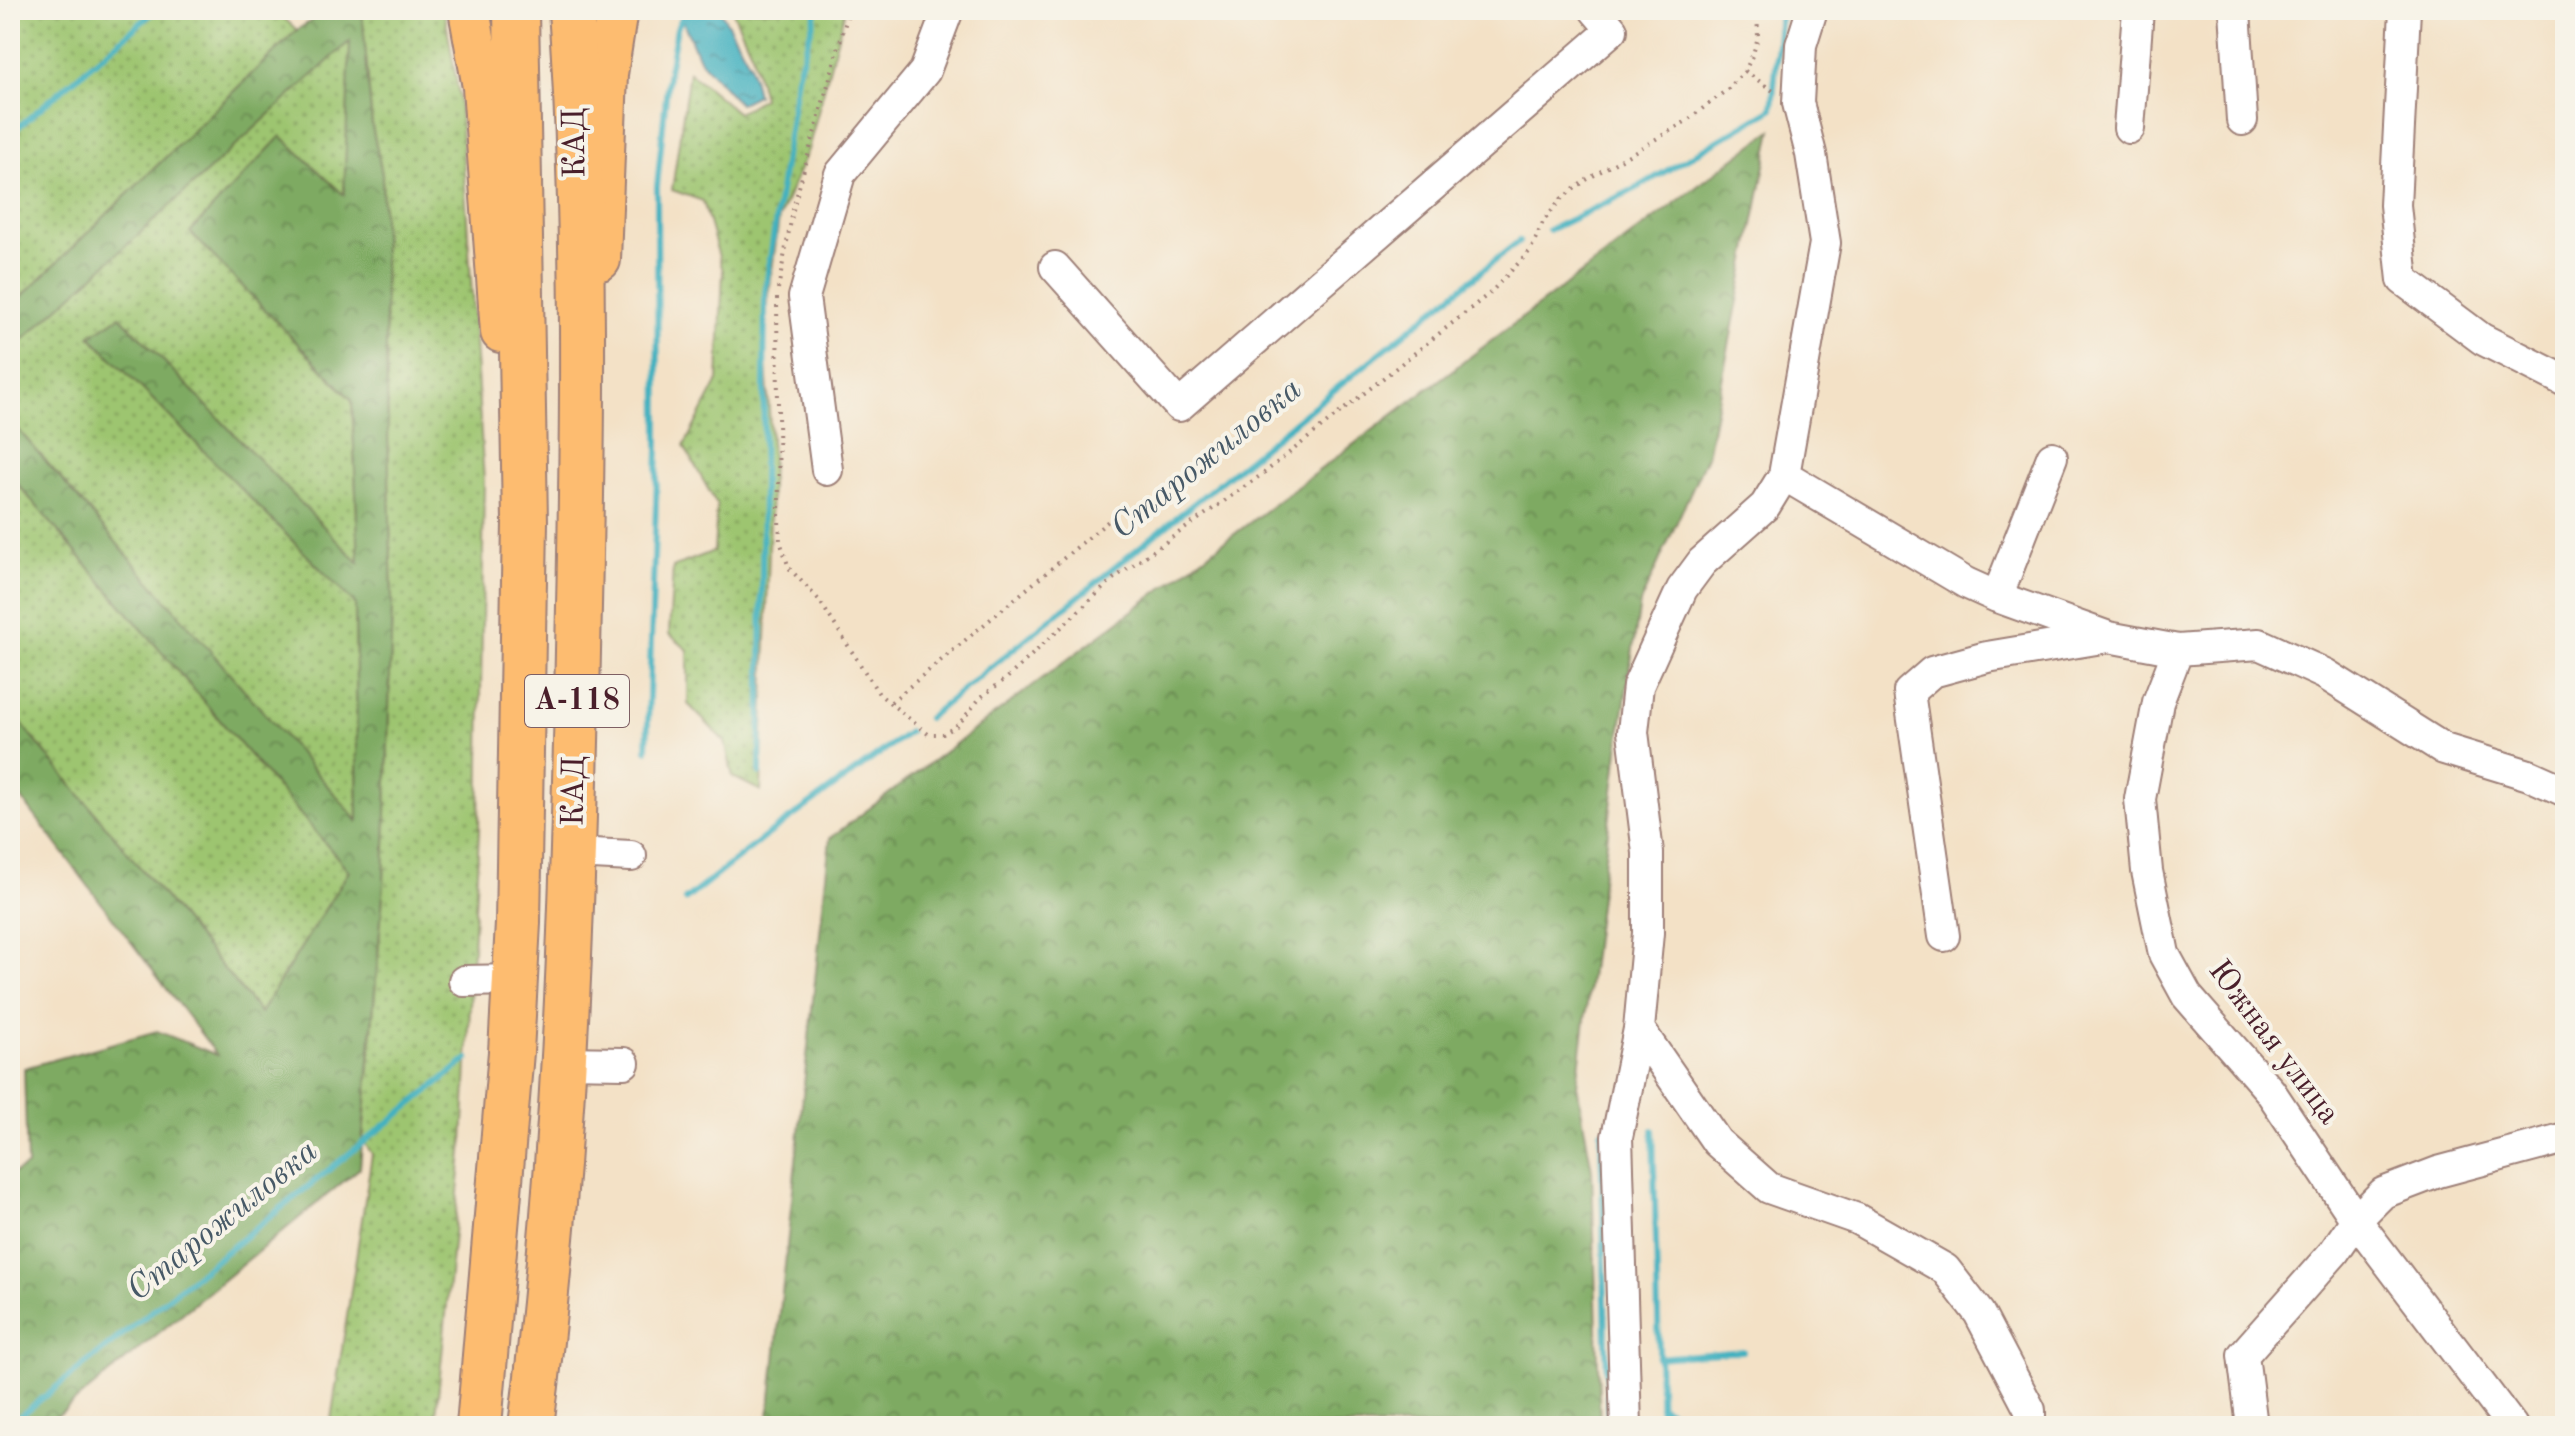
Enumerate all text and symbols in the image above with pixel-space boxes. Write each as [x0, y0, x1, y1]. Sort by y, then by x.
street label: КАД [559, 107, 593, 179]
water label: Старожиловка [1105, 372, 1309, 546]
road number: А-118 [525, 675, 629, 727]
street label: КАД [558, 755, 592, 827]
street label: Южная улица [2201, 955, 2345, 1131]
water label: Старожиловка [121, 1134, 325, 1308]

